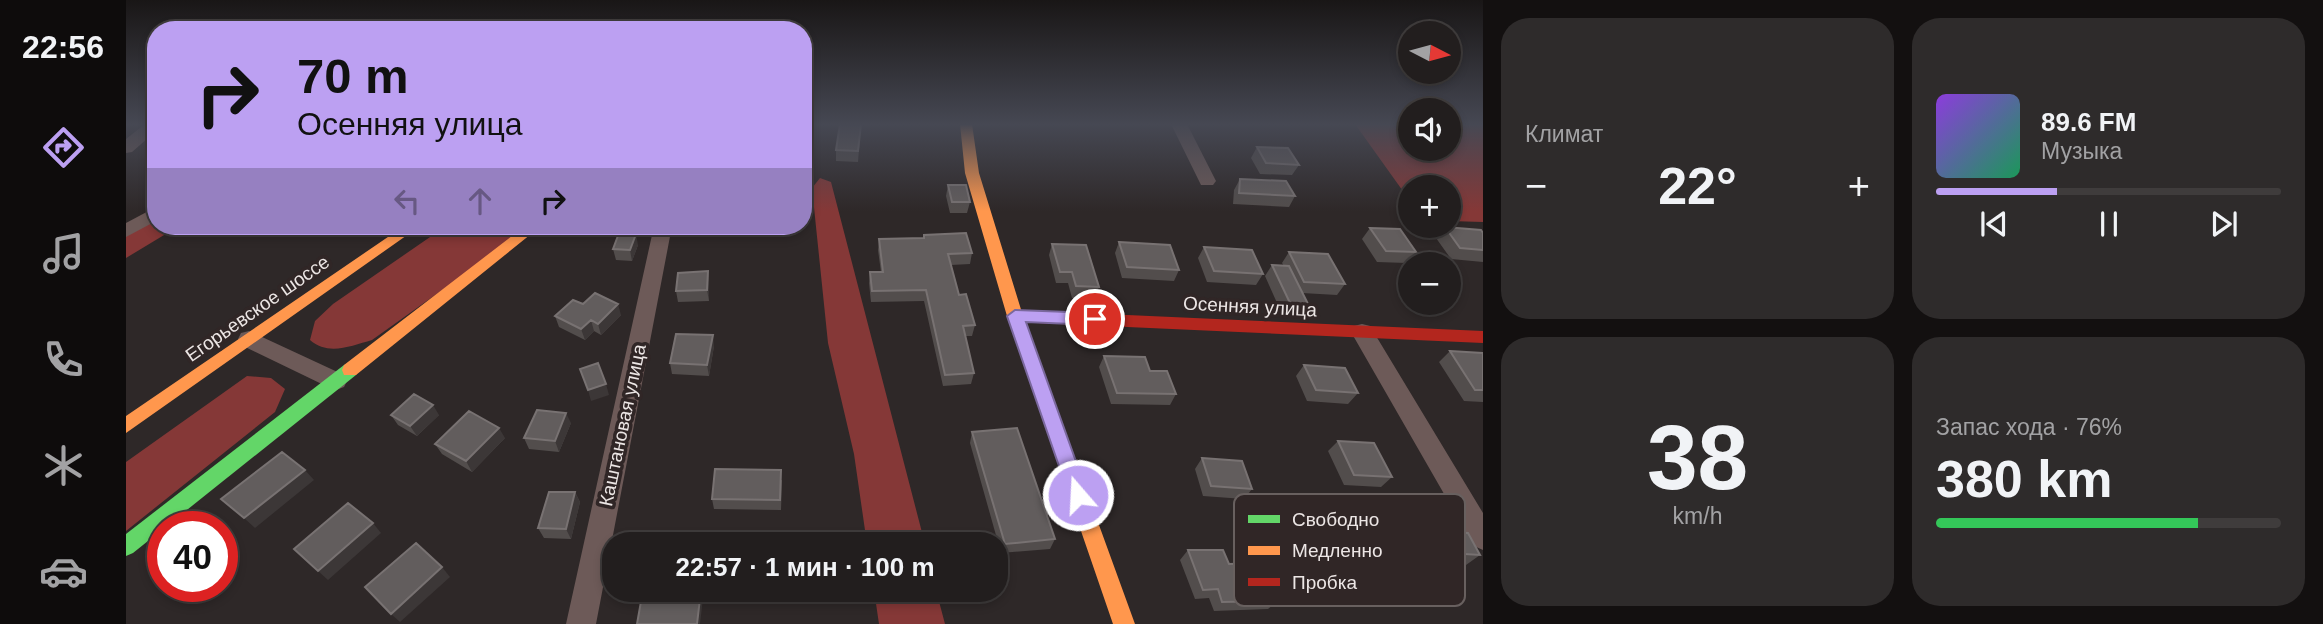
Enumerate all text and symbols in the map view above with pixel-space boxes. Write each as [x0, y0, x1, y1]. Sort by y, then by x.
north arrow [1398, 21, 1461, 84]
map controls [1398, 21, 1461, 315]
text: 22:56 [22, 29, 104, 65]
icon: right [182, 49, 273, 140]
text: 70 m [297, 49, 409, 103]
button: sound [1398, 98, 1461, 161]
text: Осенняя улица [297, 106, 523, 142]
text: 89.6 FM [2041, 107, 2136, 137]
text: Климат [1525, 121, 1603, 147]
icon: directions [39, 123, 88, 172]
text: Музыка [2041, 138, 2122, 164]
text: 22° [1658, 157, 1737, 215]
text: − [1525, 165, 1547, 207]
text: + [1848, 165, 1870, 207]
button: + [1398, 175, 1461, 238]
icon: left [388, 182, 426, 220]
icon: ahead [461, 182, 499, 220]
icon: right [534, 182, 572, 220]
icon: previous [1975, 205, 2013, 243]
icon: pause [2090, 205, 2128, 243]
icon: next [2205, 205, 2243, 243]
icon: music [39, 229, 88, 278]
street label: Егорьевское шоссе [181, 251, 333, 366]
button: − [1398, 252, 1461, 315]
pin [1065, 289, 1125, 349]
street label: Осенняя улица [1183, 293, 1318, 321]
icon: arrive [1076, 300, 1114, 338]
icon: phone [39, 335, 88, 384]
street label: Каштановая улица [595, 342, 650, 508]
text: 38 [1647, 407, 1748, 508]
text: Запас хода · 76% [1936, 414, 2122, 440]
icon: climate [39, 441, 88, 490]
text: 380 km [1936, 450, 2112, 508]
position arrow [1041, 458, 1115, 532]
legend [1234, 494, 1465, 606]
text: km/h [1673, 503, 1722, 529]
text: Свободно [1292, 509, 1379, 530]
speed limit sign: 40 [147, 511, 238, 602]
text: Медленно [1292, 540, 1382, 561]
icon: car [39, 547, 88, 596]
text: 22:57 · 1 мин · 100 m [675, 552, 935, 582]
text: Пробка [1292, 572, 1357, 593]

